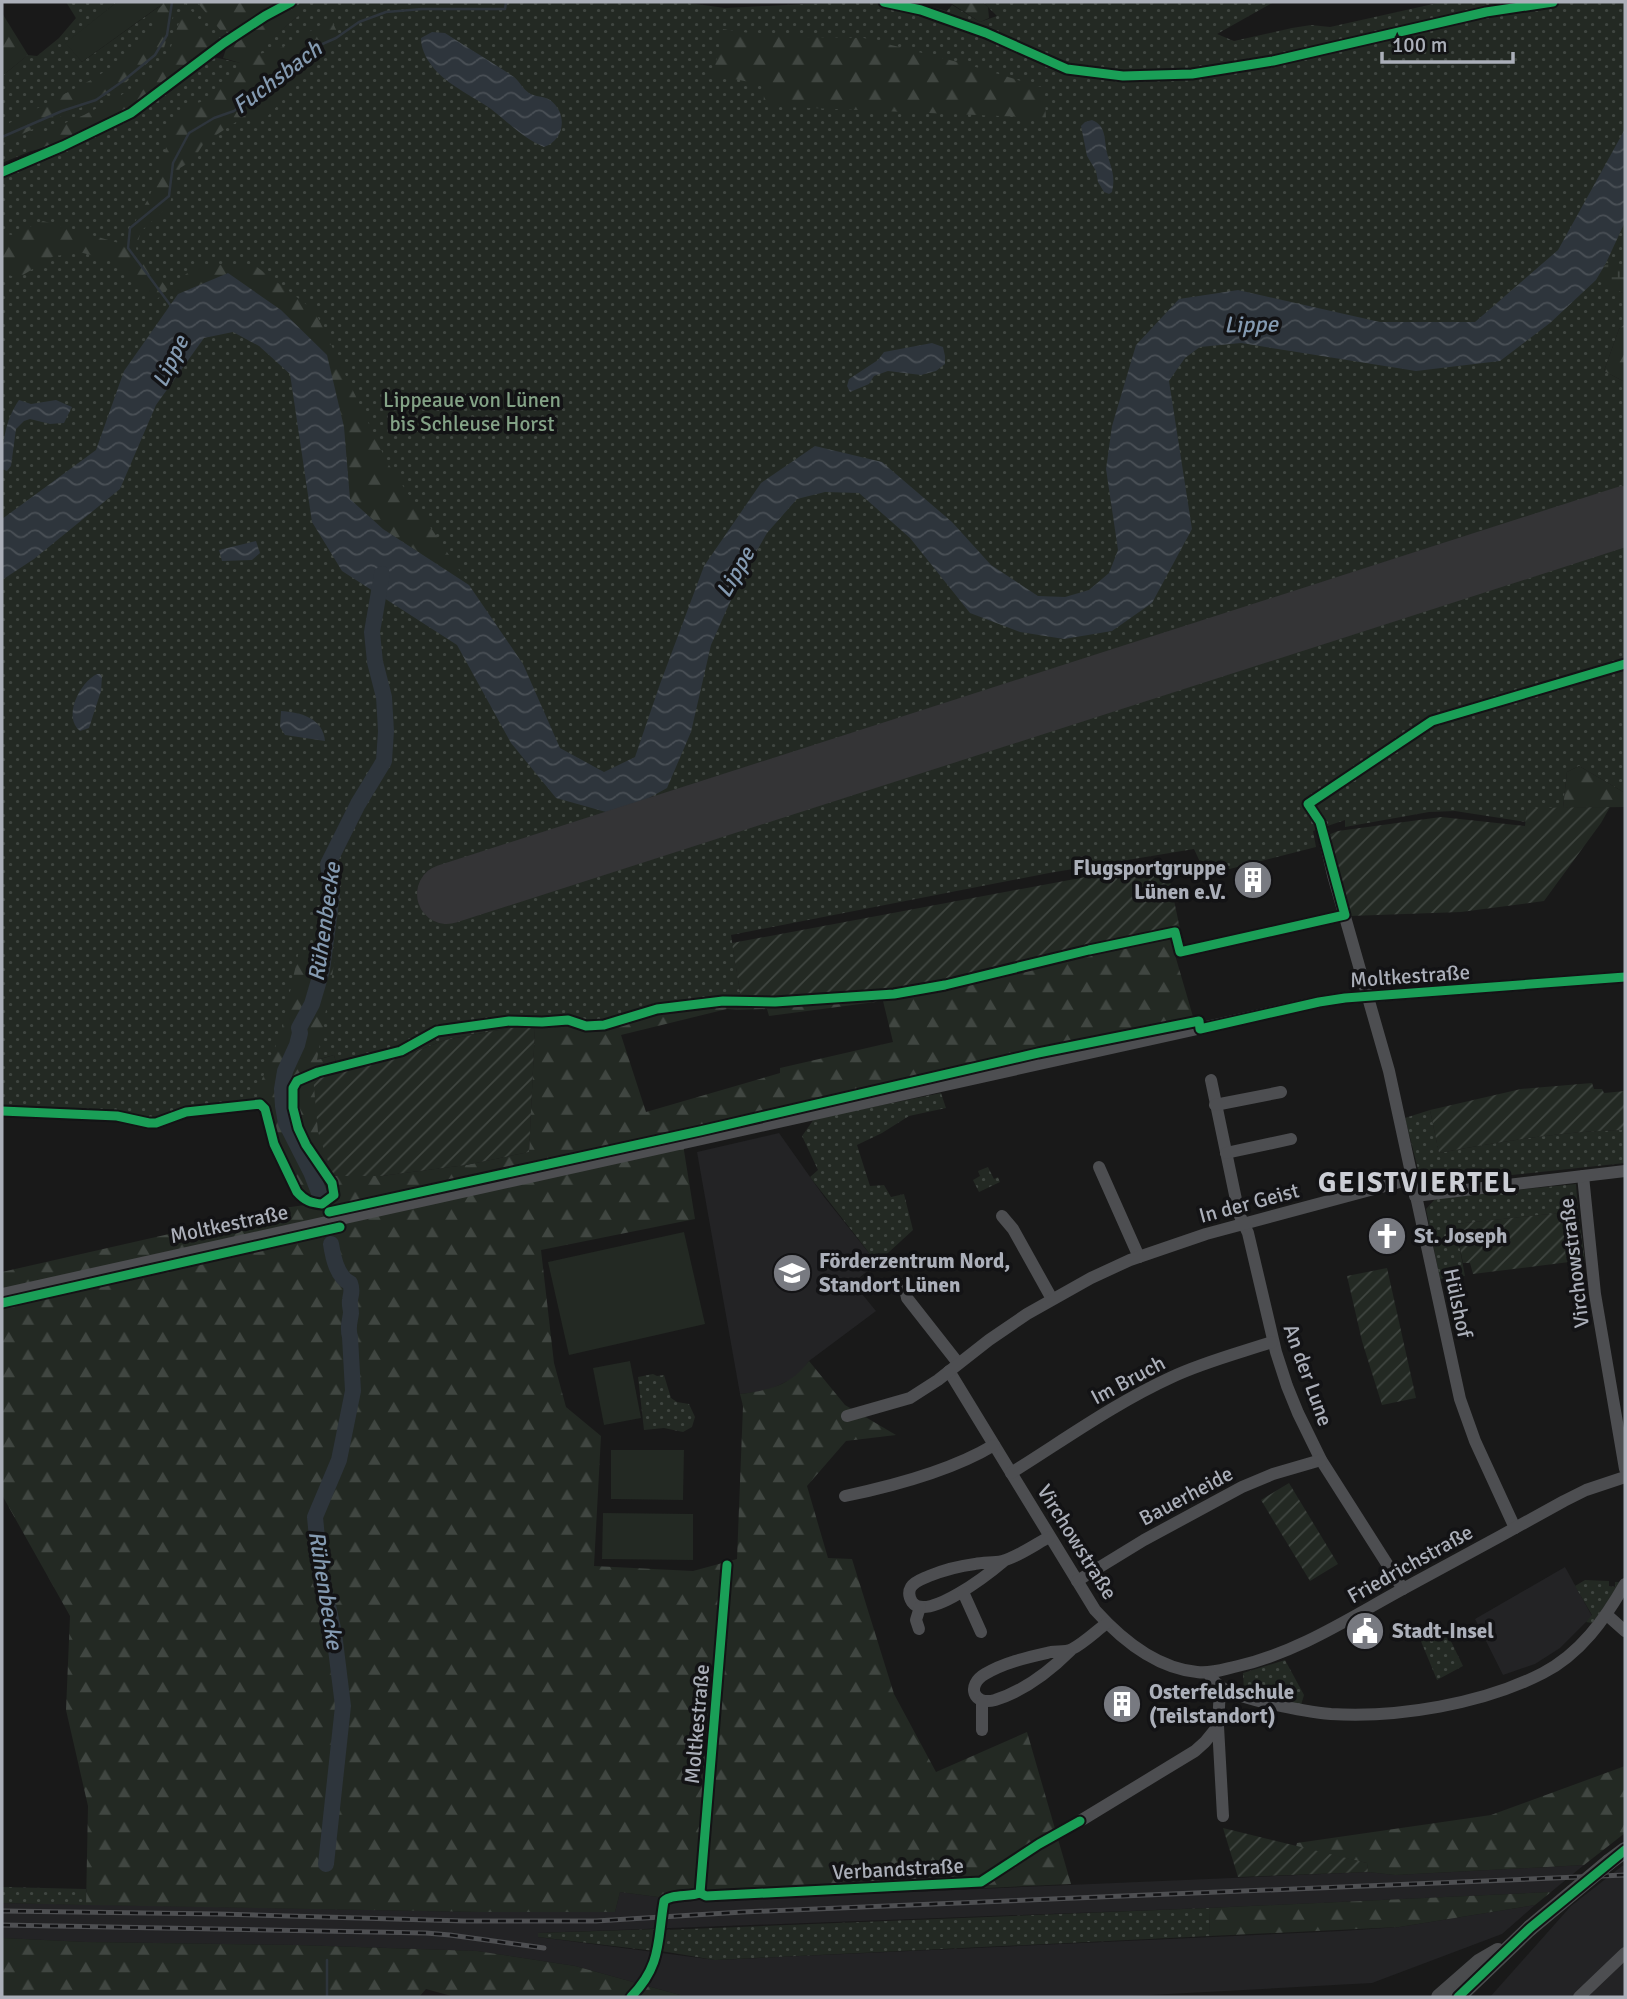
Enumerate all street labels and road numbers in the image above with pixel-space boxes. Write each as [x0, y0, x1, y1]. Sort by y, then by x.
street label: Moltkestraße [1349, 959, 1471, 993]
street label: In der Geist [1196, 1177, 1302, 1229]
street label: Virchowstraße [1553, 1197, 1595, 1329]
street label: Moltkestraße [168, 1199, 290, 1249]
street label: Hülshof [1438, 1266, 1478, 1341]
street label: An der Lune [1278, 1320, 1338, 1430]
street label: Im Bruch [1086, 1350, 1170, 1410]
street label: Bauerheide [1135, 1461, 1237, 1531]
street label: Virchowstraße [1031, 1480, 1123, 1604]
street label: Friedrichstraße [1343, 1519, 1477, 1609]
street label: Moltkestraße [679, 1663, 715, 1785]
street label: Verbandstraße [831, 1853, 965, 1885]

